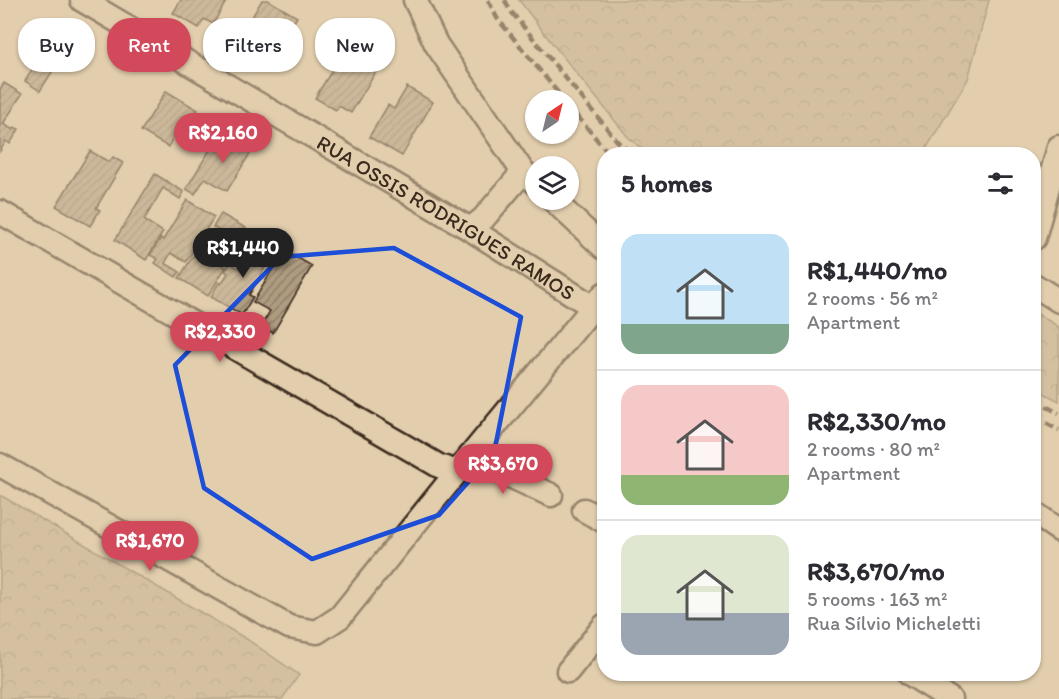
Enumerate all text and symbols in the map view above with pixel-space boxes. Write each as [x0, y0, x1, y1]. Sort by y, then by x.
chip: Buy [18, 18, 95, 72]
chip: Rent [107, 18, 191, 72]
chip: Filters [203, 18, 303, 72]
chip: New [315, 18, 395, 72]
north arrow [525, 90, 579, 144]
map controls [525, 90, 579, 210]
pin: R$2,160 [168, 113, 278, 164]
text: R$2,160 [188, 120, 258, 144]
street label: RUA OSSIS RODRIGUES RAMOS [313, 129, 580, 305]
button: layers [525, 156, 579, 210]
text: 5 homes [621, 167, 713, 199]
icon: filters [984, 167, 1017, 200]
pin: R$1,440 [188, 228, 298, 279]
text: R$1,440 [207, 235, 279, 259]
text: R$1,440/mo [807, 254, 947, 286]
icon: home [669, 258, 741, 330]
text: 2 rooms · 56 m² [807, 286, 938, 310]
text: Apartment [807, 310, 900, 334]
pin: R$2,330 [165, 312, 275, 363]
text: R$2,330 [184, 319, 256, 343]
text: R$2,330/mo [807, 405, 946, 437]
icon: home [669, 409, 741, 481]
text: 2 rooms · 80 m² [807, 437, 940, 461]
pin: R$3,670 [448, 444, 558, 495]
text: R$3,670 [468, 451, 538, 475]
text: Apartment [807, 461, 900, 485]
pin: R$1,670 [95, 521, 205, 572]
text: R$1,670 [115, 528, 185, 552]
text: R$3,670/mo [807, 555, 945, 587]
icon: home [669, 559, 741, 631]
text: 5 rooms · 163 m² [807, 587, 948, 611]
text: Rua Sílvio Micheletti [807, 611, 981, 635]

